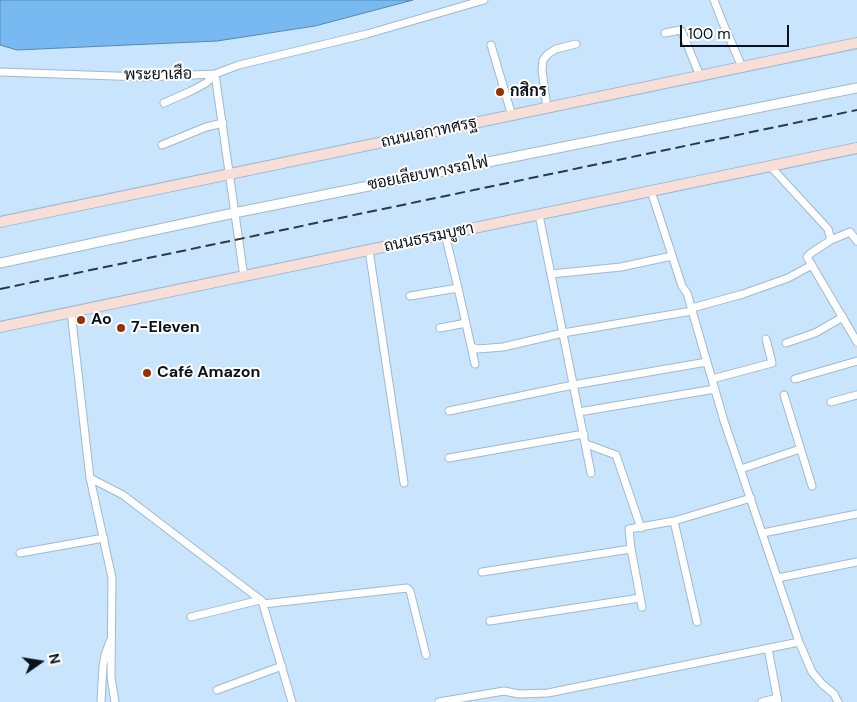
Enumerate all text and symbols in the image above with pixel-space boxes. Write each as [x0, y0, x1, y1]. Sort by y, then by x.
scale bar [682, 15, 791, 47]
text: 100 m [688, 24, 731, 44]
street label: พระยาเสือ [124, 65, 192, 85]
place label: กสิกร [510, 82, 547, 102]
marker: กสิกร [494, 86, 506, 98]
street label: ถนนเอกาทศรฐ [379, 113, 479, 153]
street label: ซอยเลียบทางรถไฟ [366, 153, 490, 195]
street label: ถนนธรรมบูชา [382, 219, 476, 257]
place label: Ao [91, 310, 112, 330]
marker: Ao [75, 314, 87, 326]
place label: 7-Eleven [131, 318, 200, 338]
marker: 7-Eleven [115, 322, 127, 334]
place label: Café Amazon [157, 363, 260, 383]
marker: Café Amazon [141, 367, 153, 379]
north arrow [15, 637, 65, 687]
text: N [45, 652, 65, 666]

